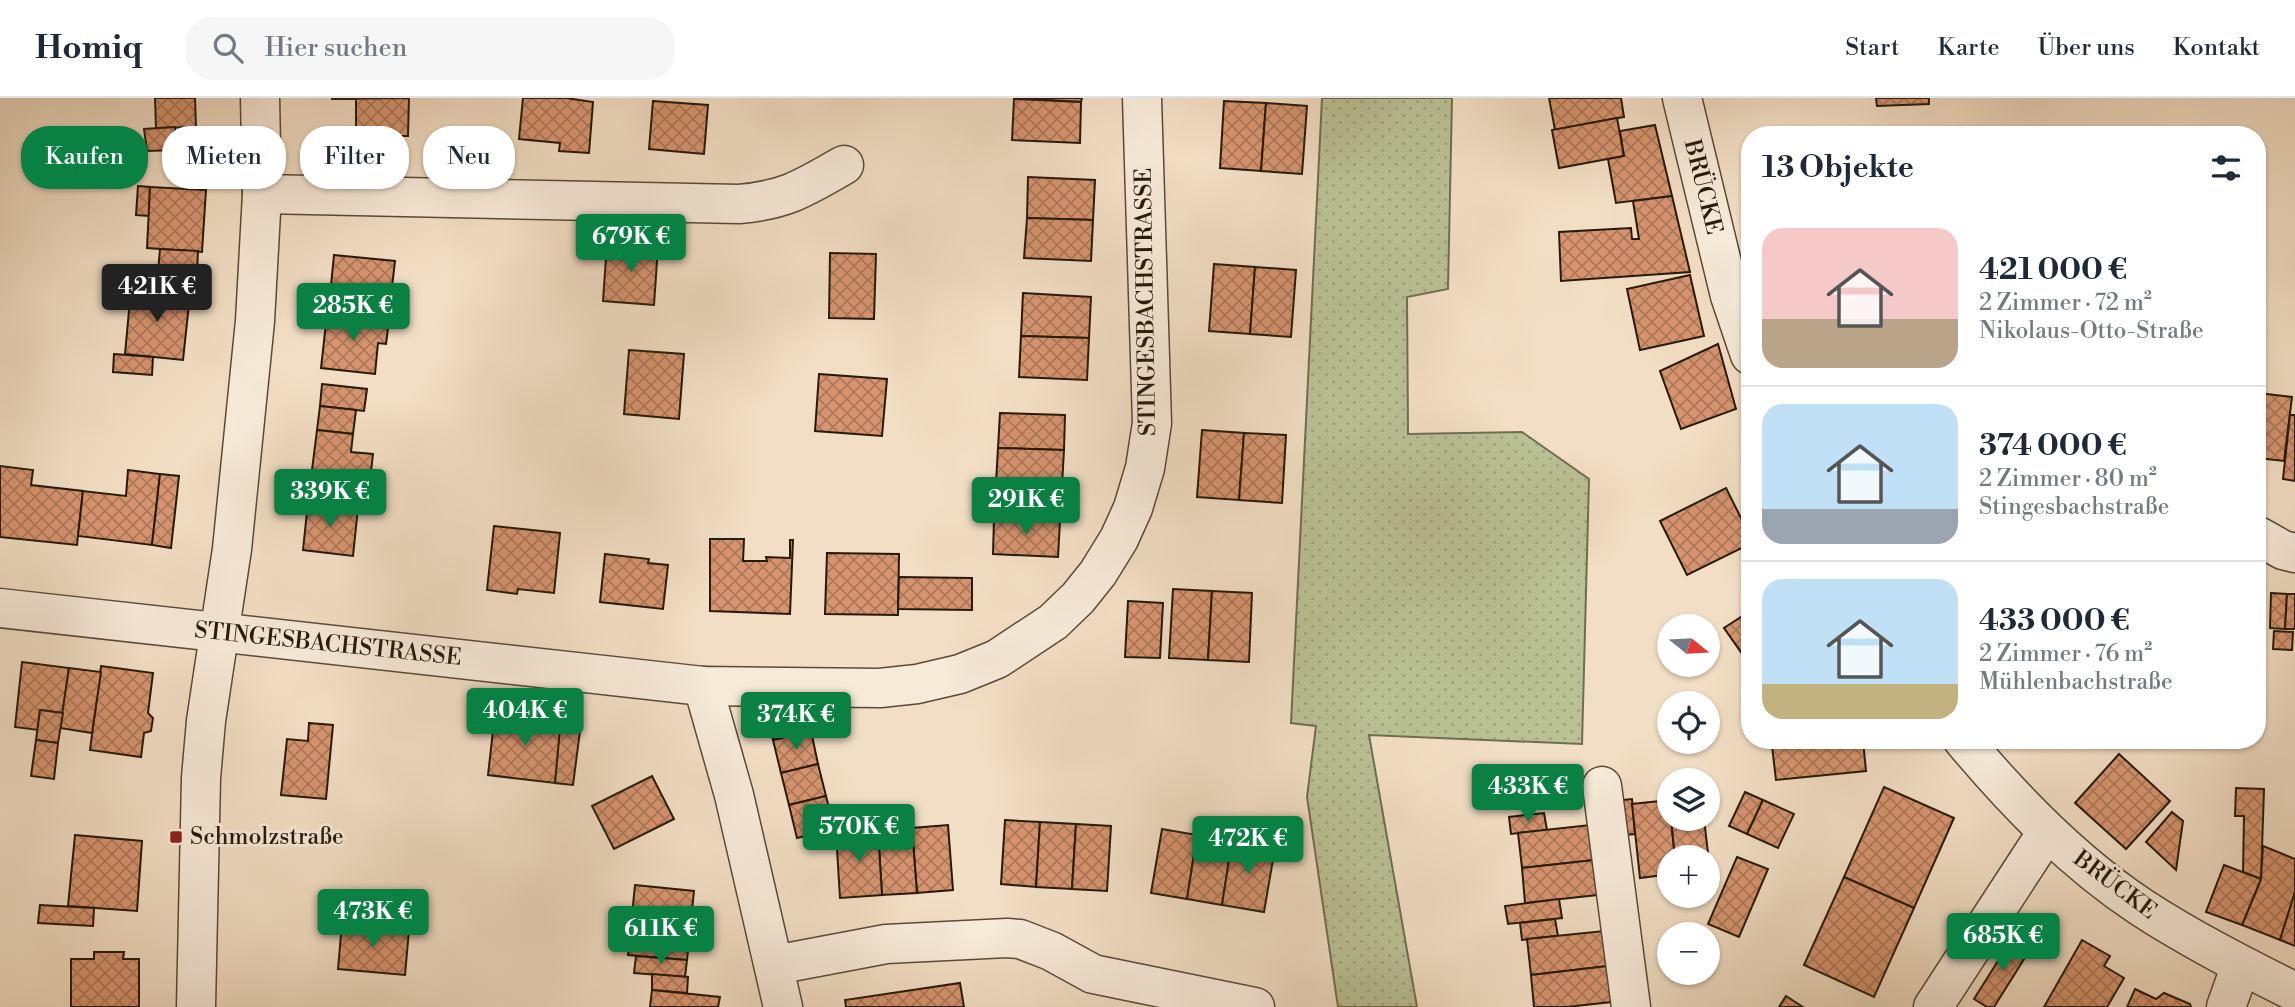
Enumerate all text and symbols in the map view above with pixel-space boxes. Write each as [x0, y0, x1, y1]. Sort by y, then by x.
search box [185, 17, 675, 80]
text: Homiq [35, 28, 143, 69]
icon: search [209, 29, 247, 67]
text: Hier suchen [265, 32, 407, 64]
text: Start [1845, 33, 1899, 63]
text: Karte [1937, 33, 2000, 63]
text: Über uns [2038, 33, 2135, 63]
text: Kontakt [2173, 33, 2260, 63]
chip: Kaufen [21, 126, 148, 189]
chip: Mieten [162, 126, 286, 189]
chip: Filter [300, 126, 409, 189]
chip: Neu [423, 126, 515, 189]
street label: BRÜCKE [1677, 135, 1730, 237]
text: 13 Objekte [1762, 149, 1914, 187]
icon: filters [2207, 149, 2245, 187]
street label: STINGESBACHSTRASSE [1130, 168, 1162, 436]
pin: 679K € [574, 214, 688, 274]
text: 679K € [592, 223, 670, 251]
text: 421 000 € [1979, 251, 2127, 289]
icon: home [1818, 256, 1902, 340]
pin: 421K € [100, 264, 214, 324]
text: 421K € [118, 273, 196, 301]
pin: 285K € [296, 284, 410, 343]
text: 2 Zimmer · 72 m² [1979, 289, 2152, 317]
text: 285K € [313, 292, 393, 320]
text: Nikolaus-Otto-Straße [1979, 317, 2204, 345]
text: 374 000 € [1979, 427, 2127, 465]
icon: home [1818, 432, 1902, 516]
text: 2 Zimmer · 80 m² [1979, 465, 2157, 493]
pin: 339K € [273, 470, 387, 529]
text: 339K € [290, 478, 370, 506]
pin: 291K € [969, 478, 1083, 537]
text: 291K € [988, 486, 1064, 514]
text: Stingesbachstraße [1979, 493, 2169, 521]
text: 433 000 € [1979, 602, 2130, 640]
icon: home [1818, 607, 1902, 691]
north arrow [1657, 614, 1720, 677]
map controls [1657, 614, 1720, 985]
street label: STINGESBACHSTRASSE [193, 616, 463, 672]
text: 2 Zimmer · 76 m² [1979, 640, 2152, 668]
text: Mühlenbachstraße [1979, 668, 2173, 696]
pin: 404K € [468, 688, 582, 748]
button: locate [1657, 691, 1720, 754]
pin: 374K € [739, 692, 853, 752]
text: 404K € [483, 697, 567, 725]
text: 374K € [757, 701, 835, 729]
pin: 433K € [1471, 764, 1585, 824]
button: layers [1657, 768, 1720, 831]
text: 433K € [1488, 773, 1568, 801]
pin: 570K € [802, 804, 916, 864]
text: 570K € [819, 813, 899, 841]
pin: 472K € [1191, 816, 1305, 876]
place label: Schmolzstraße [190, 823, 344, 851]
text: 472K € [1208, 825, 1288, 853]
marker: Schmolzstraße [168, 829, 184, 845]
street label: BRÜCKE [2067, 842, 2163, 925]
button: + [1657, 845, 1720, 908]
pin: 473K € [316, 890, 430, 949]
text: 473K € [334, 898, 412, 926]
pin: 611K € [604, 906, 718, 966]
pin: 685K € [1946, 914, 2060, 973]
text: 611K € [624, 915, 698, 943]
button: − [1657, 922, 1720, 985]
text: 685K € [1963, 922, 2043, 950]

